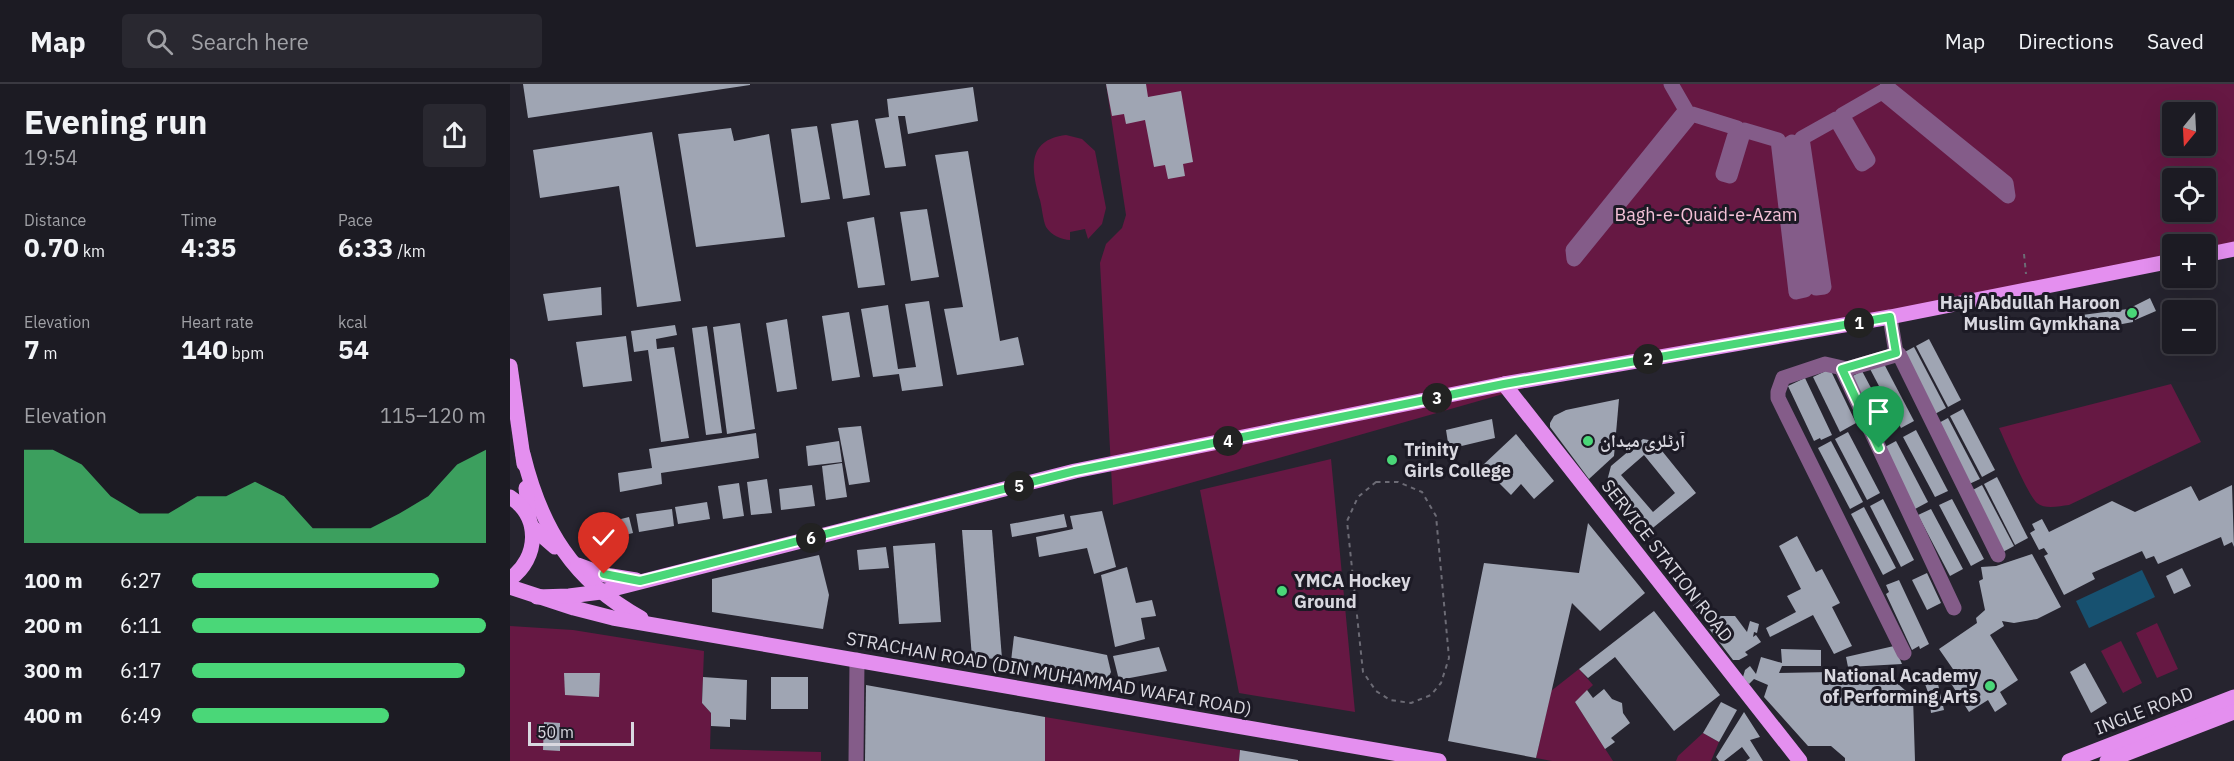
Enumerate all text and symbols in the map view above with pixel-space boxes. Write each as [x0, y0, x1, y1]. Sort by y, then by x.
search box [122, 14, 542, 68]
text: Map [30, 23, 86, 60]
icon: search [143, 25, 176, 58]
text: Search here [191, 27, 309, 56]
text: Map [1945, 27, 1985, 55]
text: Directions [2018, 27, 2114, 55]
text: Saved [2147, 27, 2204, 55]
text: Evening run [24, 100, 208, 143]
north arrow [2162, 102, 2216, 156]
map controls [2162, 102, 2216, 354]
button: share [423, 104, 486, 167]
text: 19:54 [24, 144, 78, 171]
button: locate [2162, 168, 2216, 222]
park label: Bagh-e-Quaid-e-Azam [1614, 203, 1798, 226]
text: Distance [24, 210, 86, 230]
text: Time [181, 210, 217, 230]
text: Pace [338, 210, 373, 230]
text: 0.70 [24, 230, 79, 264]
text: 4:35 [181, 230, 236, 264]
text: 6:33 [338, 230, 393, 264]
button: + [2162, 234, 2216, 288]
text: km [79, 241, 105, 261]
text: /km [393, 241, 426, 261]
place label: Haji Abdullah Haroon Muslim Gymkhana [1940, 291, 2120, 335]
button: − [2162, 300, 2216, 354]
marker: Haji Abdullah Haroon Muslim Gymkhana [2125, 306, 2139, 320]
pin: 1 [1844, 308, 1874, 338]
text: Elevation [24, 312, 90, 332]
text: Heart rate [181, 312, 254, 332]
text: kcal [338, 312, 367, 332]
text: 1 [1854, 313, 1864, 333]
text: 7 [24, 332, 40, 366]
text: 140 [181, 332, 228, 366]
text: 54 [338, 332, 369, 366]
text: m [40, 343, 57, 363]
text: bpm [228, 343, 264, 363]
pin: 2 [1633, 344, 1663, 374]
text: 2 [1643, 349, 1653, 369]
pin: 3 [1422, 383, 1452, 413]
pin [1853, 386, 1904, 448]
text: 3 [1432, 388, 1442, 408]
icon: arrive [1862, 395, 1895, 428]
text: Elevation [24, 402, 107, 429]
text: 115–120 m [380, 402, 486, 429]
pin: 4 [1213, 426, 1243, 456]
place label: آرٹلری میدان [1600, 429, 1685, 452]
text: 4 [1223, 431, 1233, 451]
marker: آرٹلری میدان [1581, 434, 1595, 448]
place label: Trinity Girls College [1404, 438, 1511, 482]
marker: Trinity Girls College [1385, 453, 1399, 467]
pin: 5 [1004, 471, 1034, 501]
street label: SERVICE STATION ROAD [1597, 475, 1738, 647]
text: 5 [1014, 476, 1024, 496]
pin [578, 512, 629, 574]
icon: check [587, 521, 620, 554]
pin: 6 [796, 523, 826, 553]
text: 6 [806, 528, 816, 548]
text: 100 m [24, 567, 83, 594]
text: 6:27 [120, 567, 162, 594]
place label: YMCA Hockey Ground [1294, 569, 1411, 613]
marker: YMCA Hockey Ground [1275, 584, 1289, 598]
text: 200 m [24, 612, 83, 639]
text: 6:11 [120, 612, 162, 639]
street label: STRACHAN ROAD (DIN MUHAMMAD WAFAI ROAD) [845, 626, 1254, 721]
text: 300 m [24, 657, 83, 684]
text: 6:17 [120, 657, 162, 684]
place label: National Academy of Performing Arts [1823, 664, 1978, 708]
marker: National Academy of Performing Arts [1983, 679, 1997, 693]
street label: INGLE ROAD [2091, 681, 2196, 740]
text: 400 m [24, 702, 83, 729]
text: 6:49 [120, 702, 162, 729]
scale bar [528, 719, 634, 746]
text: 50 m [537, 722, 574, 742]

